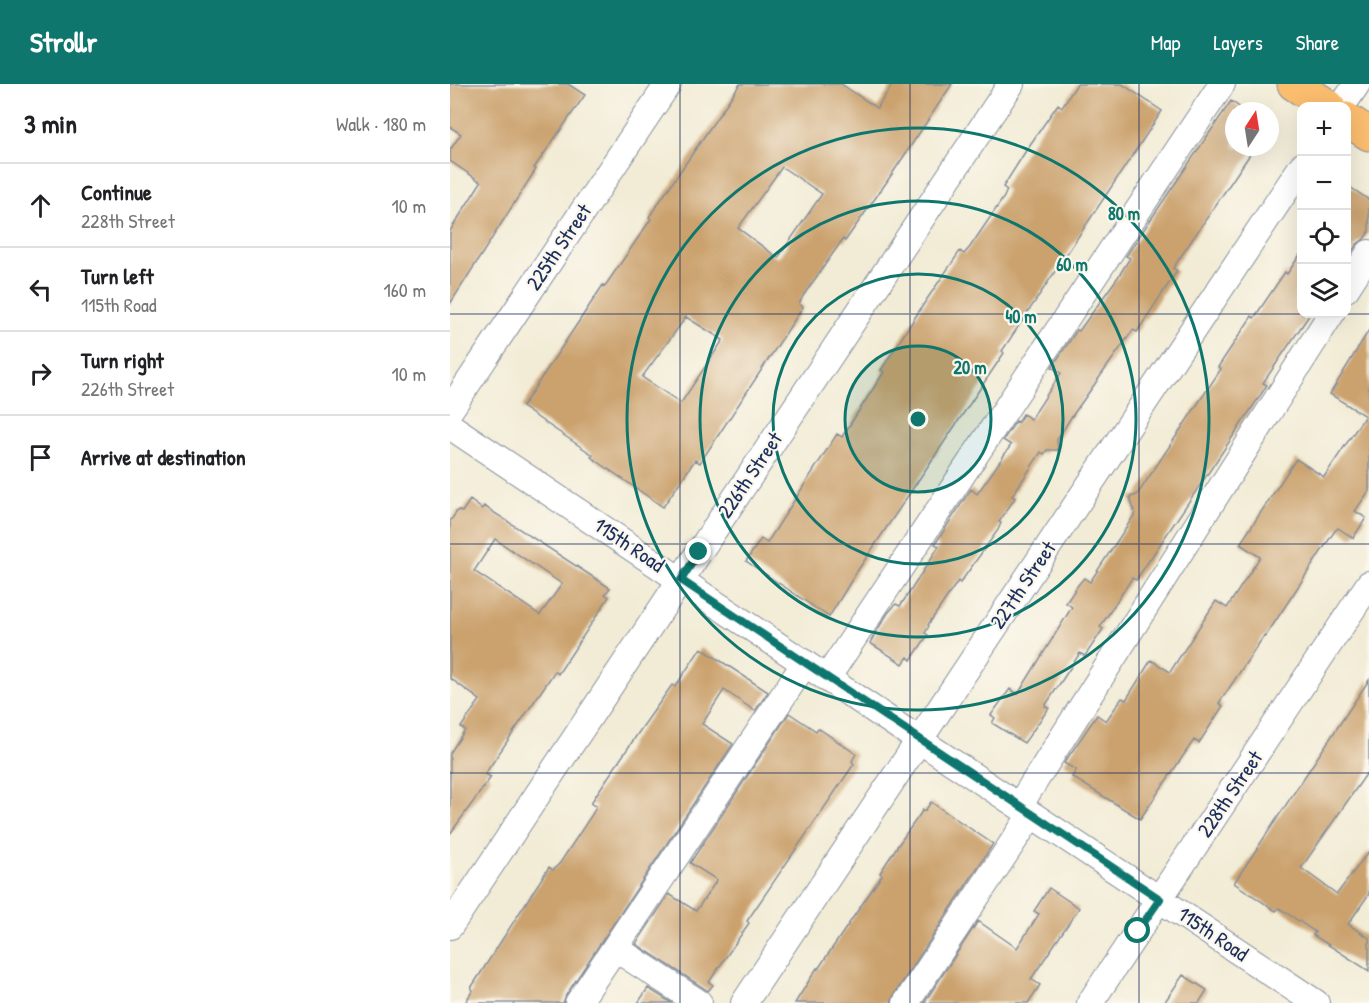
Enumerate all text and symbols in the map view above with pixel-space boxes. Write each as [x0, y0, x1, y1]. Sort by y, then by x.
text: Strollr [30, 23, 97, 61]
text: Map [1151, 28, 1180, 57]
text: Layers [1213, 28, 1263, 57]
text: Share [1296, 28, 1339, 57]
north arrow [1225, 102, 1279, 156]
map controls [1297, 102, 1351, 318]
button: + [1297, 102, 1351, 156]
text: 3 min [24, 106, 77, 141]
text: Walk · 180 m [336, 110, 426, 137]
button: − [1297, 156, 1351, 210]
text: Continue [81, 177, 152, 207]
icon: ahead [24, 189, 57, 222]
text: 10 m [392, 192, 426, 219]
street label: 225th Street [519, 197, 599, 296]
text: 80 m [1108, 201, 1140, 226]
text: 228th Street [81, 207, 175, 234]
button: locate [1297, 210, 1351, 264]
text: 60 m [1056, 252, 1088, 277]
text: Turn left [81, 261, 154, 291]
button: layers [1297, 264, 1351, 318]
icon: left [24, 273, 57, 306]
text: 160 m [384, 276, 426, 303]
text: 115th Road [81, 291, 157, 318]
text: 40 m [1005, 304, 1037, 329]
text: Turn right [81, 345, 164, 375]
text: 20 m [954, 355, 986, 380]
icon: right [24, 357, 57, 390]
text: 10 m [392, 360, 426, 387]
text: 226th Street [81, 375, 174, 402]
centre of rings [908, 409, 928, 429]
street label: 226th Street [710, 425, 789, 523]
icon: arrive [24, 441, 57, 474]
text: Arrive at destination [81, 442, 246, 472]
street label: 115th Road [588, 510, 670, 579]
street label: 227th Street [983, 535, 1063, 634]
route end [685, 538, 711, 564]
street label: 228th Street [1190, 744, 1270, 843]
street label: 115th Road [1172, 899, 1254, 968]
route start [1124, 917, 1150, 943]

